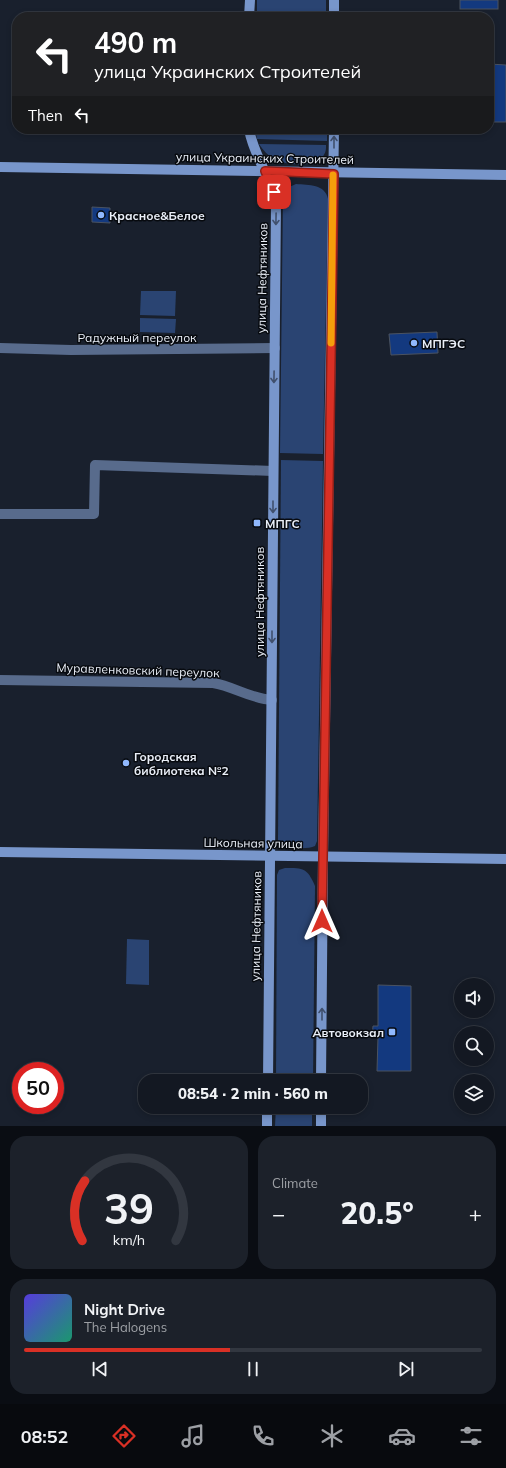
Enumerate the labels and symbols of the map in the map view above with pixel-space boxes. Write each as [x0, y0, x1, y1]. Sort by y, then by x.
one-way arrow [330, 136, 338, 149]
street label: улица Украинских Строителей [176, 149, 354, 167]
pin [257, 175, 291, 209]
place label: Красное&Белое [109, 208, 205, 223]
marker: Красное&Белое [96, 210, 106, 220]
one-way arrow [272, 212, 280, 225]
street label: улица Нефтяников [254, 222, 270, 333]
street label: Радужный переулок [77, 330, 197, 345]
place label: МПГЭС [422, 336, 465, 351]
marker: МПГЭС [409, 338, 419, 348]
one-way arrow [270, 370, 278, 383]
one-way arrow [269, 500, 277, 513]
place label: МПГС [265, 516, 300, 531]
marker: МПГС [252, 518, 262, 528]
street label: улица Нефтяников [252, 547, 267, 657]
one-way arrow [268, 630, 276, 643]
street label: Муравленковский переулок [56, 660, 220, 680]
place label: Городская библиотека №2 [134, 749, 229, 778]
marker: Городская библиотека №2 [121, 758, 131, 768]
street label: Школьная улица [203, 835, 303, 851]
street label: улица Нефтяников [248, 870, 264, 981]
position arrow [301, 900, 343, 942]
one-way arrow [318, 1008, 326, 1021]
place label: Автовокзал [313, 1025, 384, 1040]
marker: Автовокзал [387, 1027, 397, 1037]
speed limit sign: 50 [12, 1062, 64, 1114]

